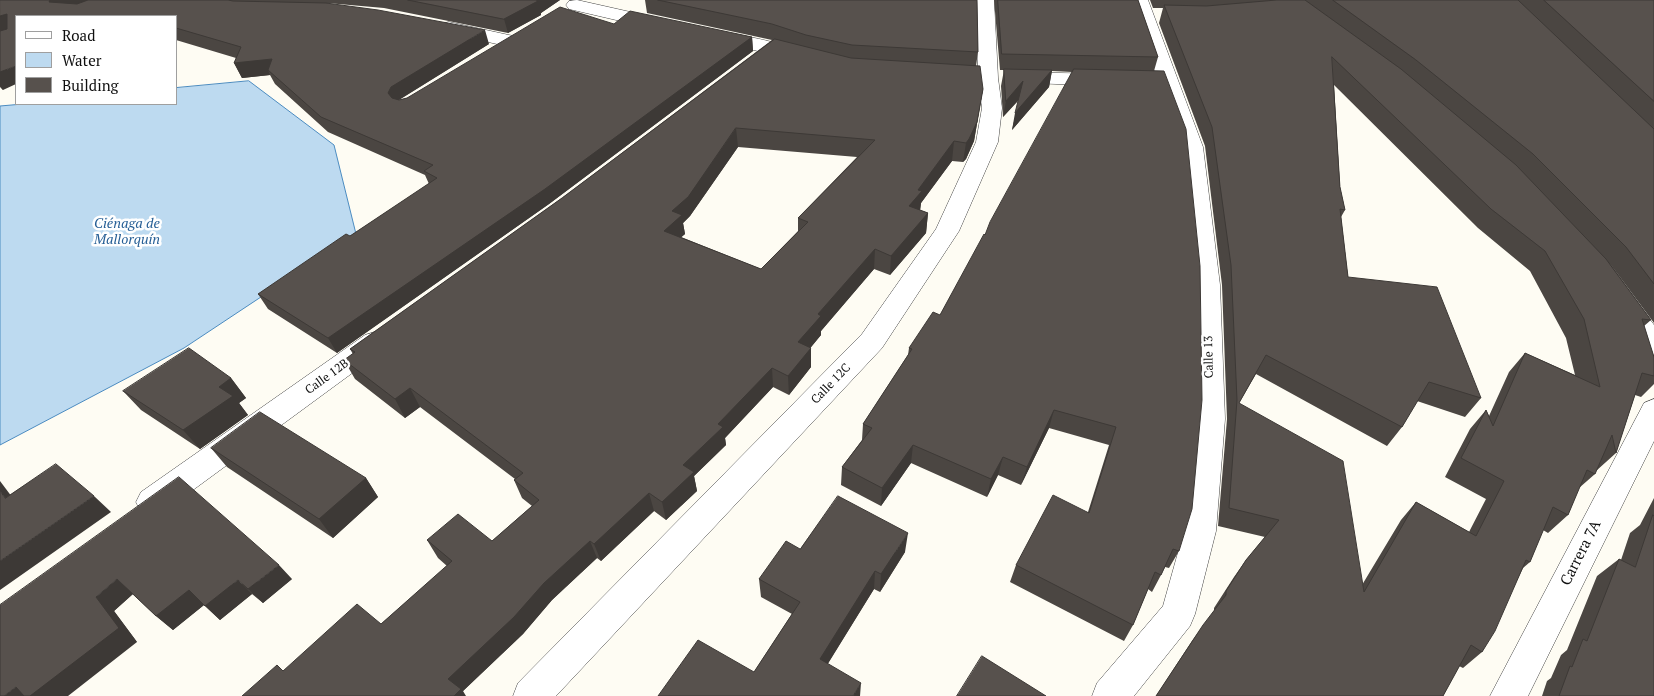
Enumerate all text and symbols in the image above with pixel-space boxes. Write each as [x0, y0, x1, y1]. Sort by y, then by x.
legend [15, 15, 178, 105]
text: Road [62, 25, 95, 45]
text: Water [62, 50, 101, 70]
text: Building [62, 75, 119, 95]
water label: Ciénaga de Mallorquín [94, 216, 160, 248]
street label: Calle 13 [1201, 335, 1217, 379]
street label: Calle 12B [302, 356, 352, 398]
street label: Calle 12C [808, 361, 854, 407]
street label: Carrera 7A [1557, 517, 1605, 589]

